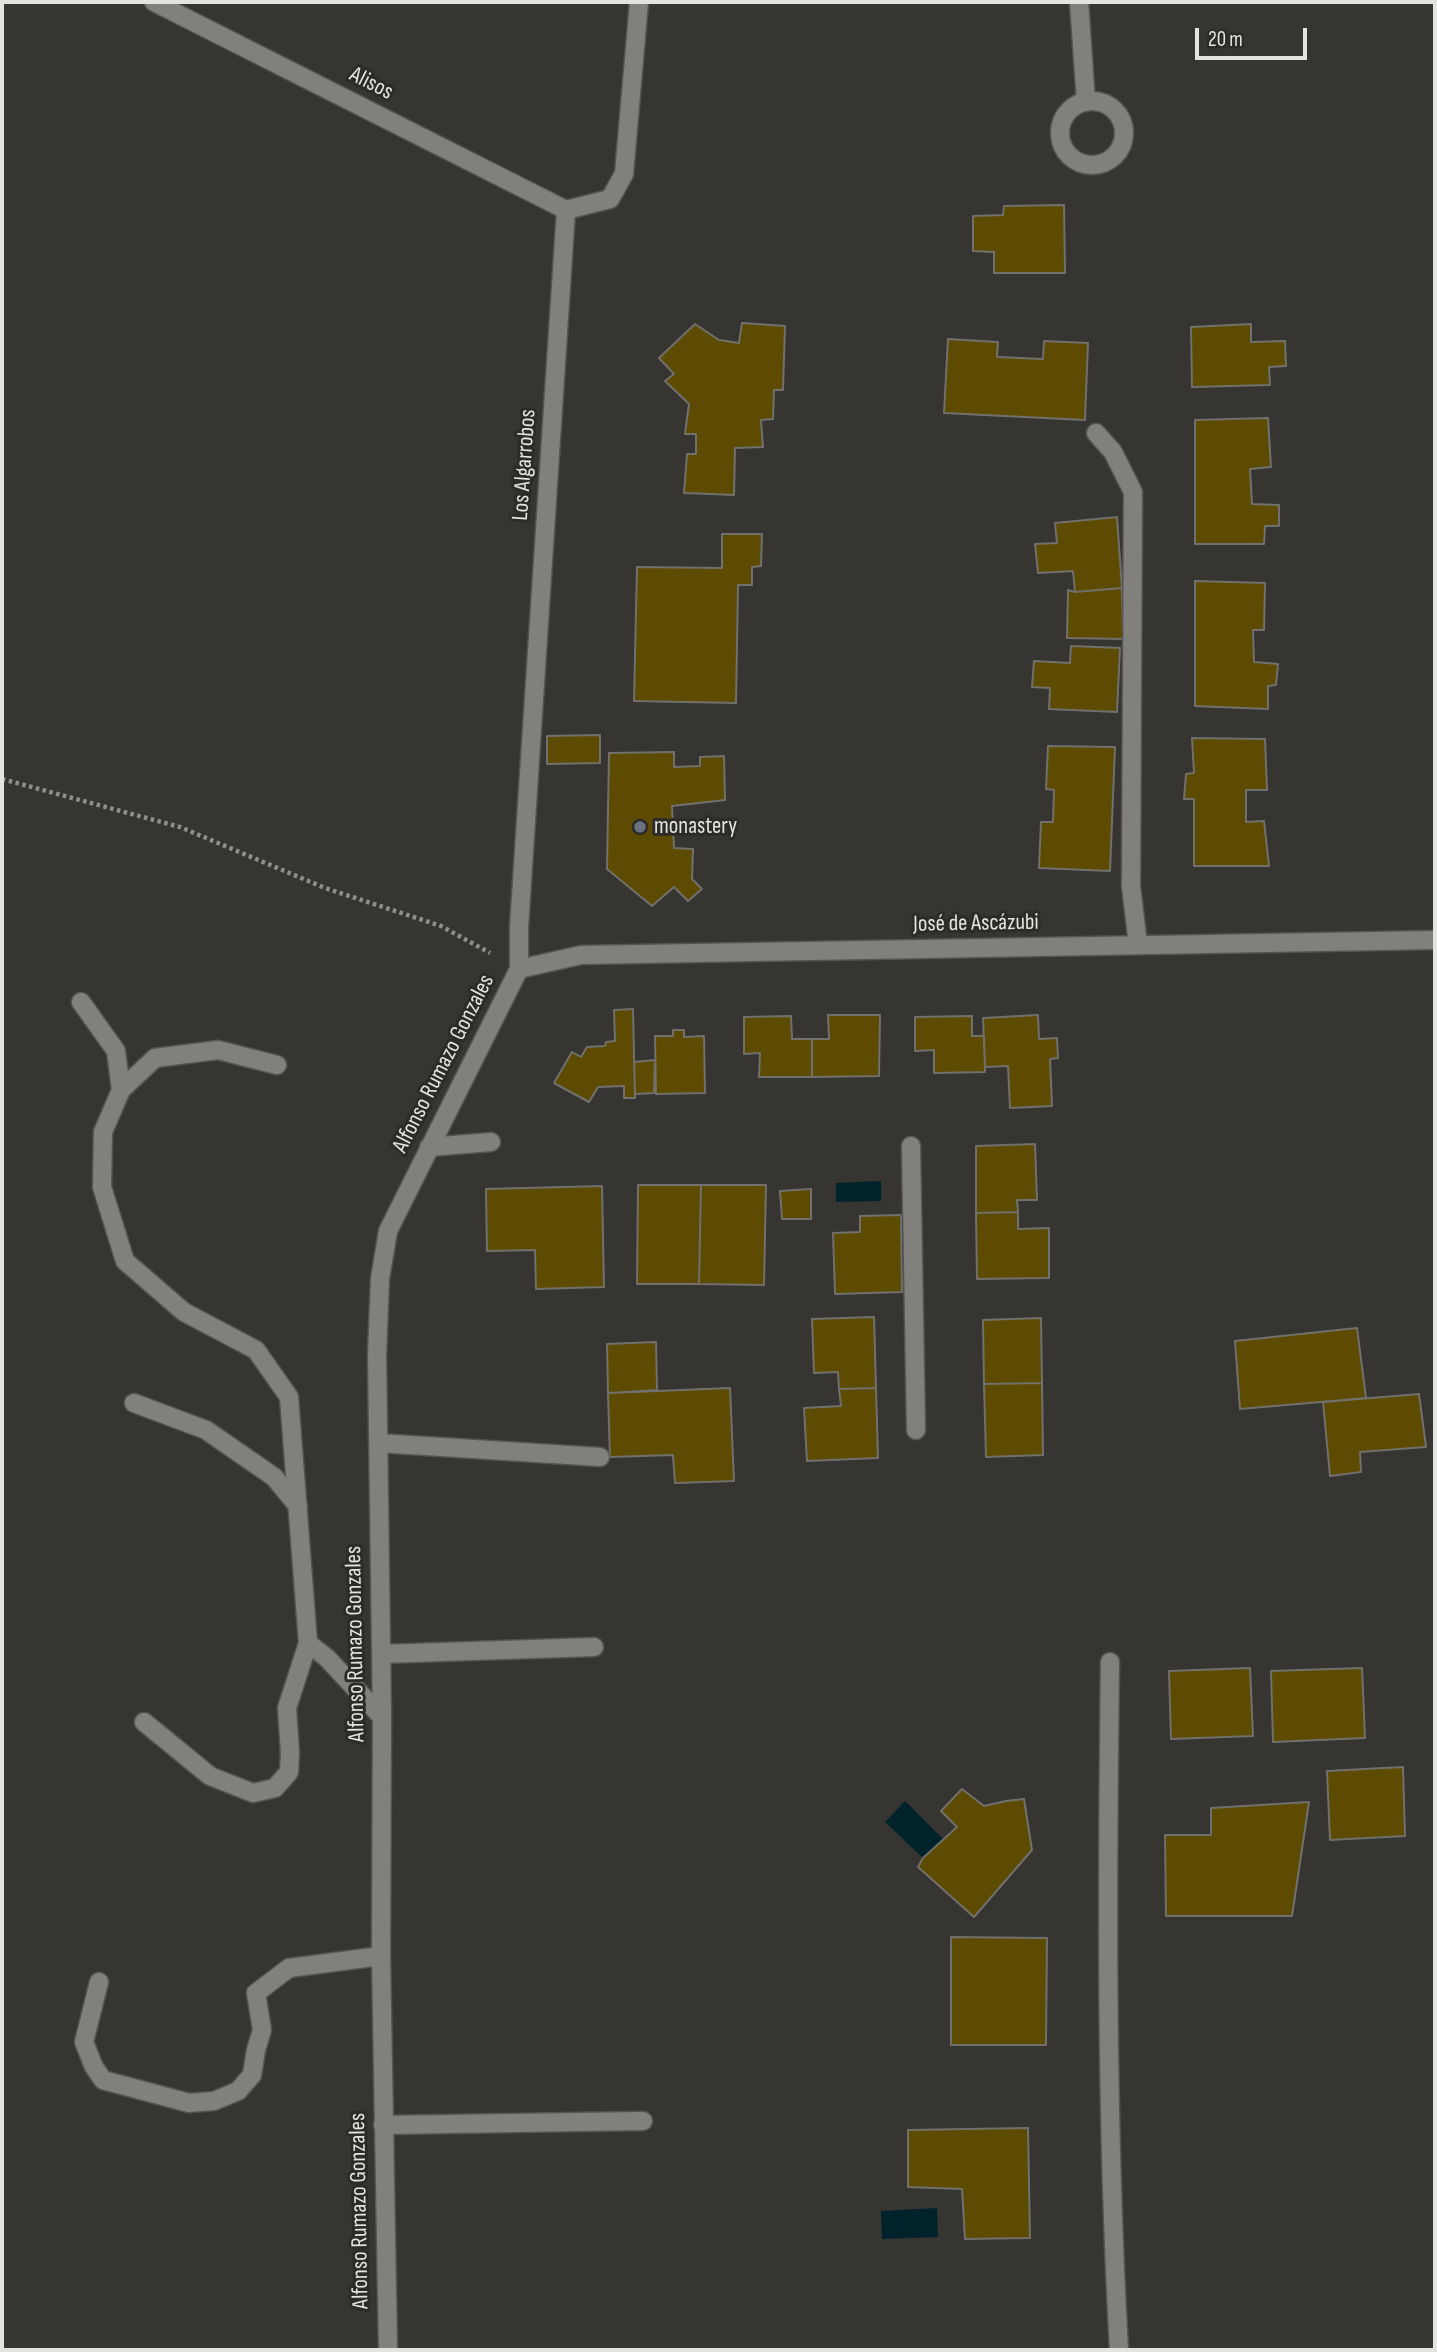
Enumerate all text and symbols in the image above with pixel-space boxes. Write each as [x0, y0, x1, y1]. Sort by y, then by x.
scale bar [1199, 14, 1311, 58]
text: 20 m [1208, 27, 1243, 52]
street label: Alisos [345, 61, 397, 107]
street label: Los Algarrobos [507, 408, 543, 522]
place label: monastery [654, 813, 737, 841]
marker: monastery [632, 819, 648, 835]
street label: José de Ascázubi [913, 909, 1039, 939]
street label: Alfonso Rumazo Gonzales [387, 970, 501, 1158]
street label: Alfonso Rumazo Gonzales [340, 1546, 372, 1742]
street label: Alfonso Rumazo Gonzales [344, 2113, 376, 2309]

